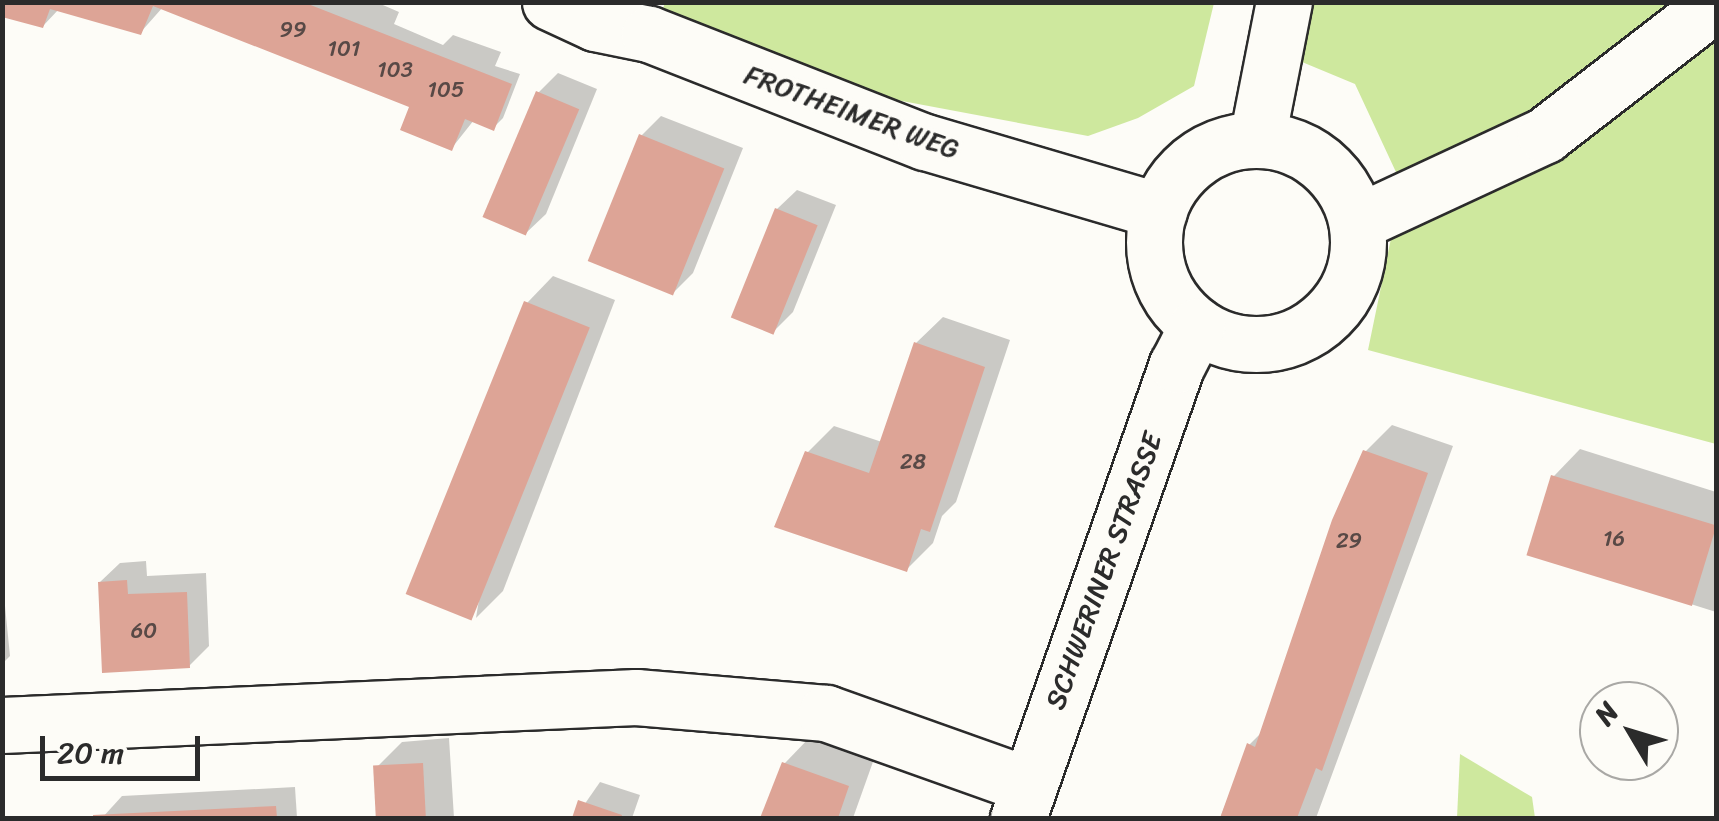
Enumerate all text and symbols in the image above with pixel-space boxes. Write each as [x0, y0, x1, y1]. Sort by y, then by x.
house number: 99 [279, 17, 307, 43]
house number: 101 [328, 36, 360, 62]
house number: 103 [377, 57, 413, 83]
street label: FROTHEIMER WEG [740, 58, 964, 166]
house number: 105 [428, 77, 464, 103]
street label: SCHWERINER STRASSE [1038, 426, 1170, 716]
house number: 28 [900, 449, 926, 475]
house number: 16 [1603, 526, 1625, 552]
house number: 29 [1336, 528, 1362, 554]
house number: 60 [131, 618, 157, 644]
north arrow [1579, 681, 1679, 781]
text: N [1581, 691, 1632, 736]
scale bar [45, 716, 205, 778]
text: 20 m [57, 726, 124, 780]

